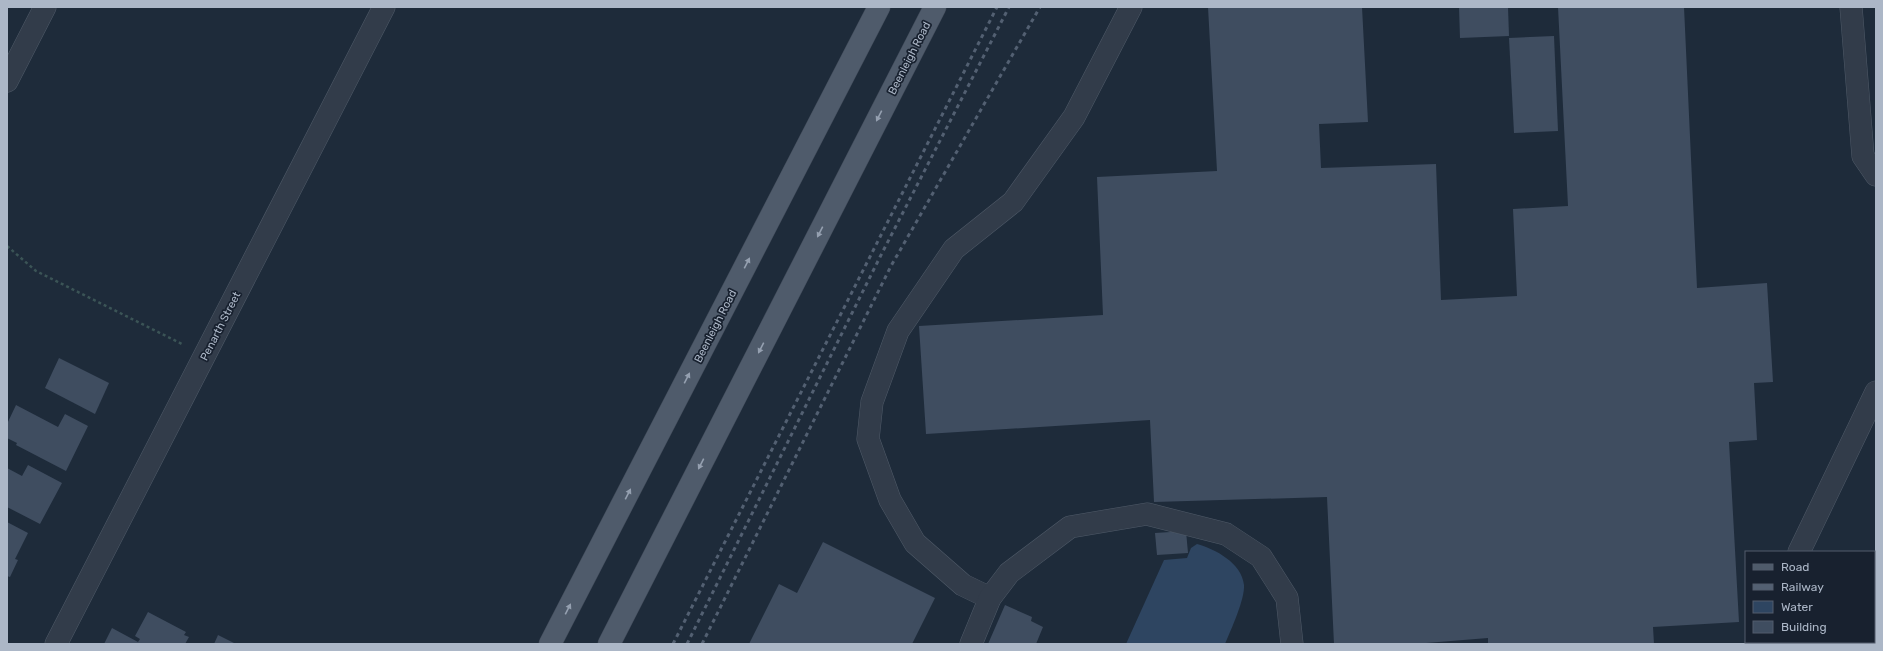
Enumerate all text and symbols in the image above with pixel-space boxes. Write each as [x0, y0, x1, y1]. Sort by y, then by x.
street label: Beenleigh Road [886, 20, 933, 97]
one-way arrow [876, 111, 883, 122]
one-way arrow [817, 226, 823, 238]
one-way arrow [744, 257, 750, 269]
street label: Beenleigh Road [692, 288, 739, 365]
street label: Penarth Street [198, 289, 244, 363]
one-way arrow [758, 342, 764, 354]
one-way arrow [684, 373, 691, 384]
one-way arrow [698, 458, 705, 469]
one-way arrow [624, 488, 631, 500]
legend [1745, 551, 1875, 643]
text: Road [1781, 560, 1809, 574]
text: Railway [1781, 580, 1824, 594]
text: Water [1781, 600, 1813, 614]
one-way arrow [565, 604, 571, 615]
text: Building [1781, 620, 1827, 634]

